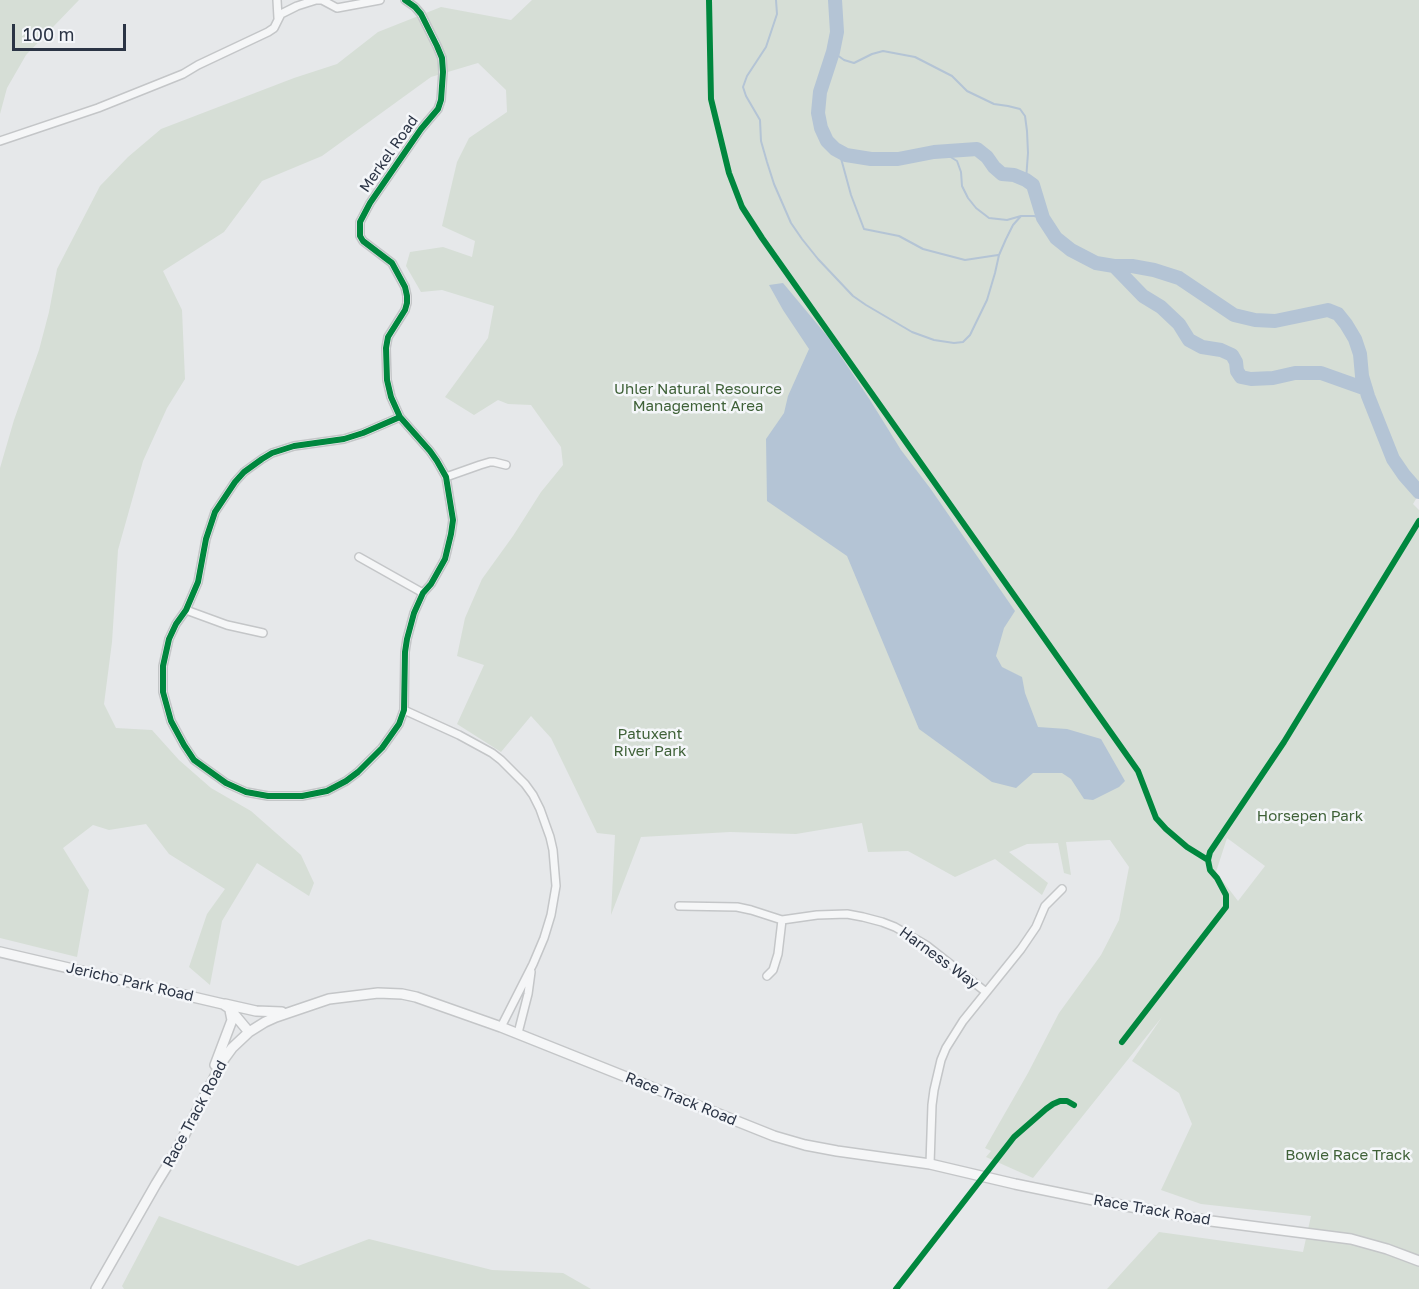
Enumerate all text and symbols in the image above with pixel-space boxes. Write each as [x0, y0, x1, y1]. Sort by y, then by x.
scale bar [15, 12, 129, 50]
text: 100 m [23, 23, 74, 45]
street label: Merkel Road [356, 112, 422, 196]
park label: Uhler Natural Resource Management Area [614, 380, 782, 415]
park label: Patuxent River Park [613, 725, 687, 760]
park label: Horsepen Park [1257, 807, 1363, 825]
street label: Harness Way [896, 923, 982, 993]
street label: Jericho Park Road [65, 959, 195, 1005]
street label: Race Track Road [159, 1057, 231, 1171]
street label: Race Track Road [623, 1068, 739, 1130]
park label: Bowie Race Track [1285, 1146, 1411, 1164]
street label: Race Track Road [1092, 1191, 1212, 1229]

